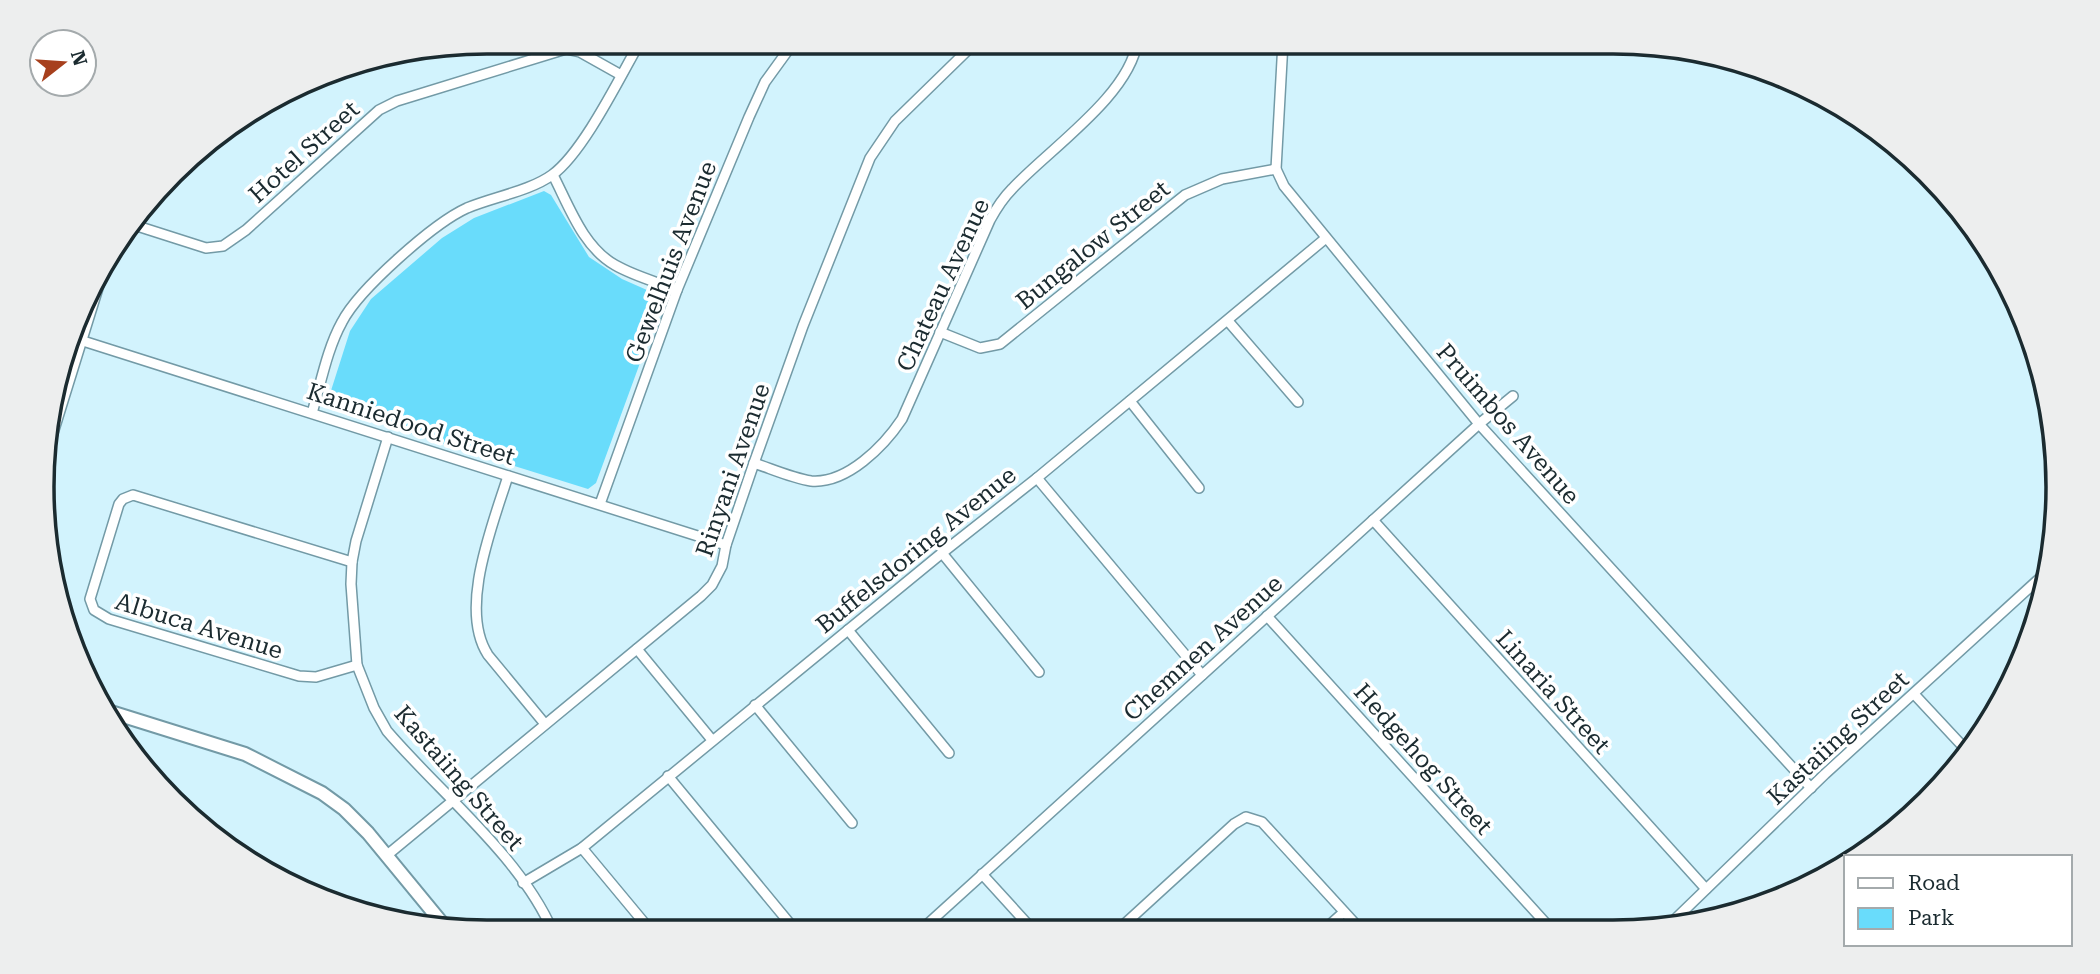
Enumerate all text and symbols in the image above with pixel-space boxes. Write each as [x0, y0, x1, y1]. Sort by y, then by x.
north arrow [28, 28, 98, 98]
text: N [66, 48, 92, 69]
street label: Hotel Street [243, 95, 365, 209]
street label: Gewelhuis Avenue [620, 157, 722, 367]
street label: Bungalow Street [1011, 175, 1175, 315]
street label: Chateau Avenue [891, 194, 995, 376]
street label: Pruimbos Avenue [1431, 338, 1585, 510]
street label: Kanniedood Street [303, 377, 519, 471]
street label: Rinyani Avenue [690, 380, 776, 560]
street label: Buffelsdoring Avenue [811, 461, 1021, 639]
street label: Chemnen Avenue [1118, 569, 1288, 727]
street label: Albuca Avenue [112, 587, 286, 665]
street label: Linaria Street [1490, 625, 1616, 760]
street label: Kastaiing Street [1762, 665, 1914, 811]
street label: Hedgehog Street [1348, 678, 1498, 840]
street label: Kastaiing Street [389, 700, 530, 856]
legend [1844, 855, 2072, 946]
text: Road [1908, 871, 1960, 895]
text: Park [1908, 906, 1954, 930]

